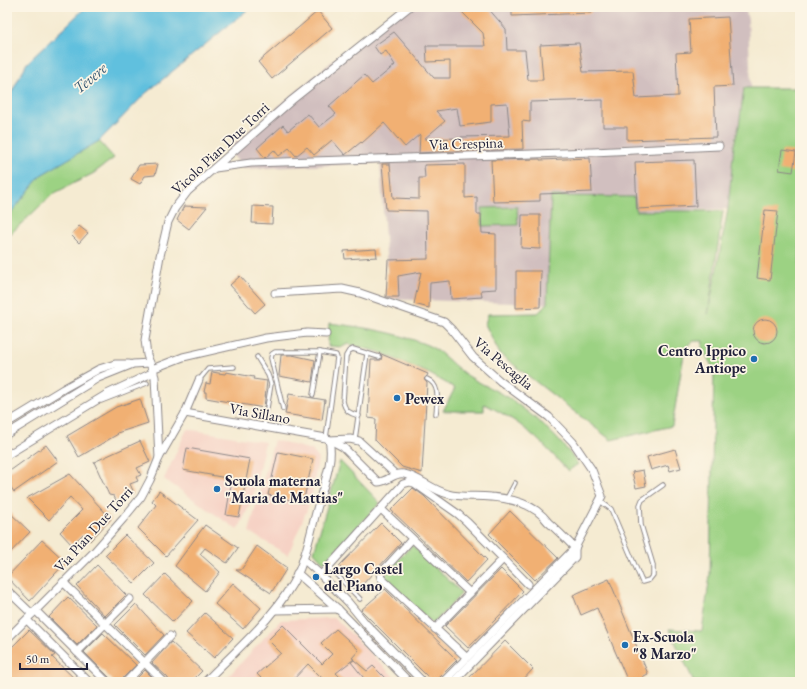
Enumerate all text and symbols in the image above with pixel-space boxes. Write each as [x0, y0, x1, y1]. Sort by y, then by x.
water label: Tevere [69, 57, 112, 98]
street label: Vicolo Pian Due Torri [167, 98, 273, 198]
street label: Via Crespina [429, 132, 503, 154]
street label: Via Pescaglia [470, 332, 538, 394]
place label: Centro Ippico Antiope [658, 341, 746, 377]
marker: Centro Ippico Antiope [749, 354, 759, 364]
place label: Pewex [405, 389, 445, 408]
marker: Pewex [392, 393, 402, 403]
street label: Via Sillano [228, 398, 292, 428]
place label: Scuola materna "Maria de Mattias" [225, 471, 343, 507]
street label: Via Pian Due Torri [49, 482, 137, 576]
marker: Scuola materna "Maria de Mattias" [212, 484, 222, 494]
place label: Largo Castel del Piano [324, 559, 403, 595]
marker: Largo Castel del Piano [311, 572, 321, 582]
place label: Ex-Scuola "8 Marzo" [633, 627, 697, 663]
marker: Ex-Scuola "8 Marzo" [620, 640, 630, 650]
scale bar [20, 645, 87, 671]
text: 50 m [26, 651, 50, 667]

